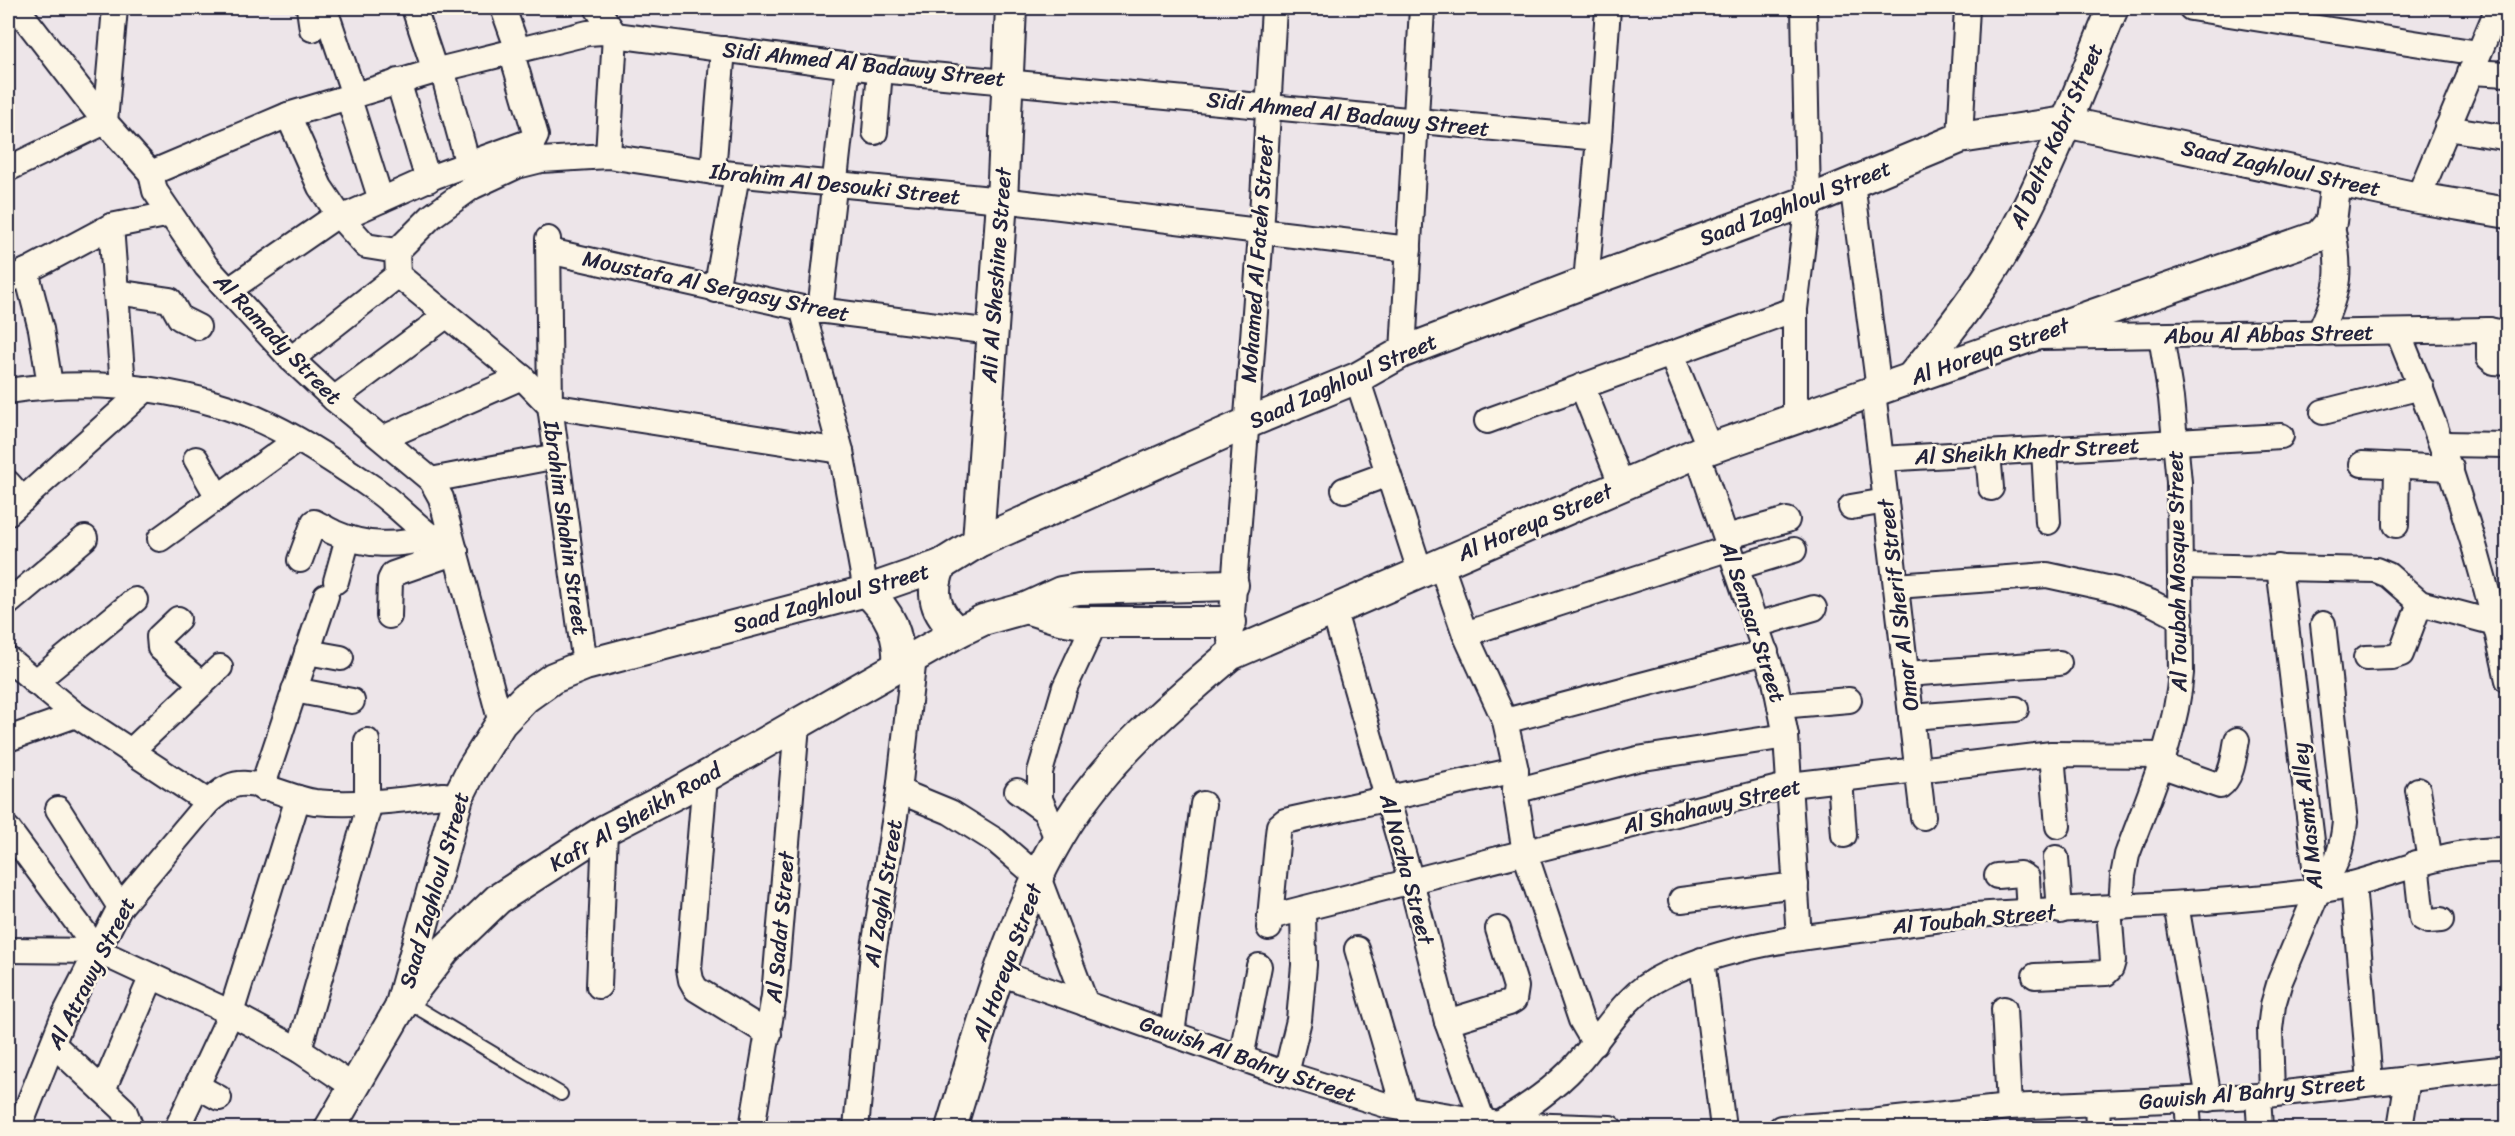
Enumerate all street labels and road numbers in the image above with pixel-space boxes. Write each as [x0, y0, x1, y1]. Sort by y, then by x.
street label: Sidi Ahmed Al Badawy Street [721, 30, 1008, 98]
street label: Al Delta Kobri Street [1997, 36, 2115, 236]
street label: Sidi Ahmed Al Badawy Street [1205, 80, 1492, 148]
street label: Saad Zaghloul Street [2178, 128, 2385, 208]
street label: Mohamed Al Fateh Street [1229, 133, 1285, 384]
street label: Saad Zaghloul Street [1693, 148, 1897, 258]
street label: Ibrahim Al Desouki Street [707, 151, 962, 217]
street label: Ali Al Sheshine Street [969, 165, 1023, 385]
street label: Moustafa Al Sergasy Street [579, 239, 853, 333]
street label: Al Ramady Street [203, 263, 352, 415]
street label: Al Horeya Street [1904, 305, 2076, 397]
street label: Abou Al Abbas Street [2163, 313, 2375, 355]
street label: Saad Zaghloul Street [1242, 322, 1444, 440]
street label: Ibrahim Shahin Street [531, 417, 600, 638]
street label: Al Sheikh Khedr Street [1913, 426, 2141, 476]
street label: Al Toubah Mosque Street [2155, 449, 2199, 693]
street label: Al Horeya Street [1450, 471, 1620, 573]
street label: Omar Al Sherif Street [1865, 496, 1930, 713]
street label: Al Semsar Street [1708, 535, 1798, 708]
street label: Saad Zaghloul Street [728, 551, 934, 645]
street label: Al Masmt Alley [2280, 740, 2334, 892]
street label: Kafr Al Sheikh Road [541, 751, 730, 882]
street label: Al Shahawy Street [1618, 766, 1805, 846]
street label: Saad Zaghloul Street [387, 787, 481, 993]
street label: Al Nozha Street [1368, 788, 1446, 950]
street label: Al Zaghl Street [852, 816, 914, 970]
street label: Al Sadat Street [754, 849, 806, 1005]
street label: Al Horeya Street [960, 877, 1054, 1047]
street label: Al Atrawy Street [35, 890, 146, 1057]
street label: Al Toubah Street [1890, 892, 2058, 946]
street label: Gawish Al Bahry Street [1134, 1004, 1362, 1115]
street label: Gawish Al Bahry Street [2137, 1063, 2367, 1121]

